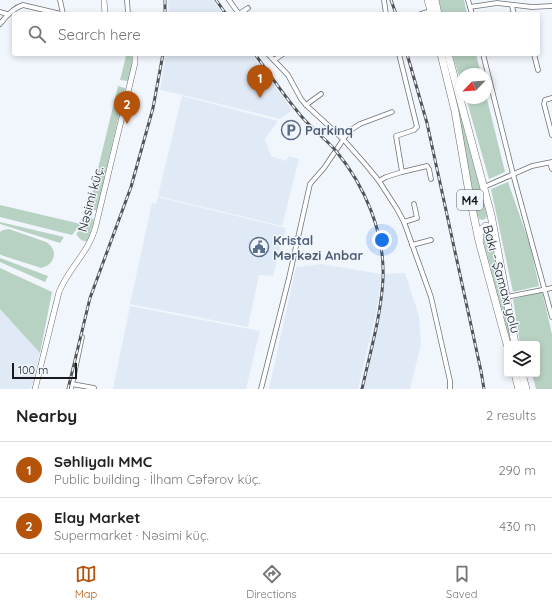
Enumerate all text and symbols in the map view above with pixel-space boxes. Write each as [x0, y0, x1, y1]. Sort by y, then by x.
search box [12, 12, 540, 56]
icon: search [26, 23, 48, 45]
text: Search here [58, 25, 141, 44]
pin: 1 [247, 65, 273, 98]
north arrow [456, 68, 492, 104]
pin: 2 [114, 91, 140, 124]
parking icon: Parkinq [280, 119, 302, 141]
place label: Parkinq [305, 122, 353, 138]
street label: Nəsimi küç. [74, 164, 106, 234]
road number: M4 [457, 190, 483, 210]
street label: Bakı - Şamaxı yolu [480, 223, 524, 335]
your location [372, 230, 392, 250]
place label: Kristal Mərkəzi Anbar [273, 232, 363, 263]
public building icon: Kristal Mərkəzi Anbar [248, 236, 270, 258]
map controls [504, 341, 540, 377]
button: layers [504, 341, 540, 377]
scale bar [12, 361, 77, 380]
text: 100 m [18, 363, 48, 377]
text: Nearby [16, 405, 77, 426]
text: 2 results [486, 407, 536, 423]
text: Səhliyalı MMC [54, 452, 152, 471]
text: 1 [26, 462, 32, 478]
text: 290 m [498, 462, 536, 478]
text: Public building · İlham Cəfərov küç. [54, 471, 261, 487]
text: Elay Market [54, 508, 140, 527]
text: 2 [25, 518, 33, 534]
text: 430 m [499, 518, 536, 534]
text: Supermarket · Nəsimi küç. [54, 527, 209, 543]
tab: Map [75, 563, 97, 601]
tab: Directions [246, 563, 297, 601]
tab: Saved [446, 563, 477, 601]

